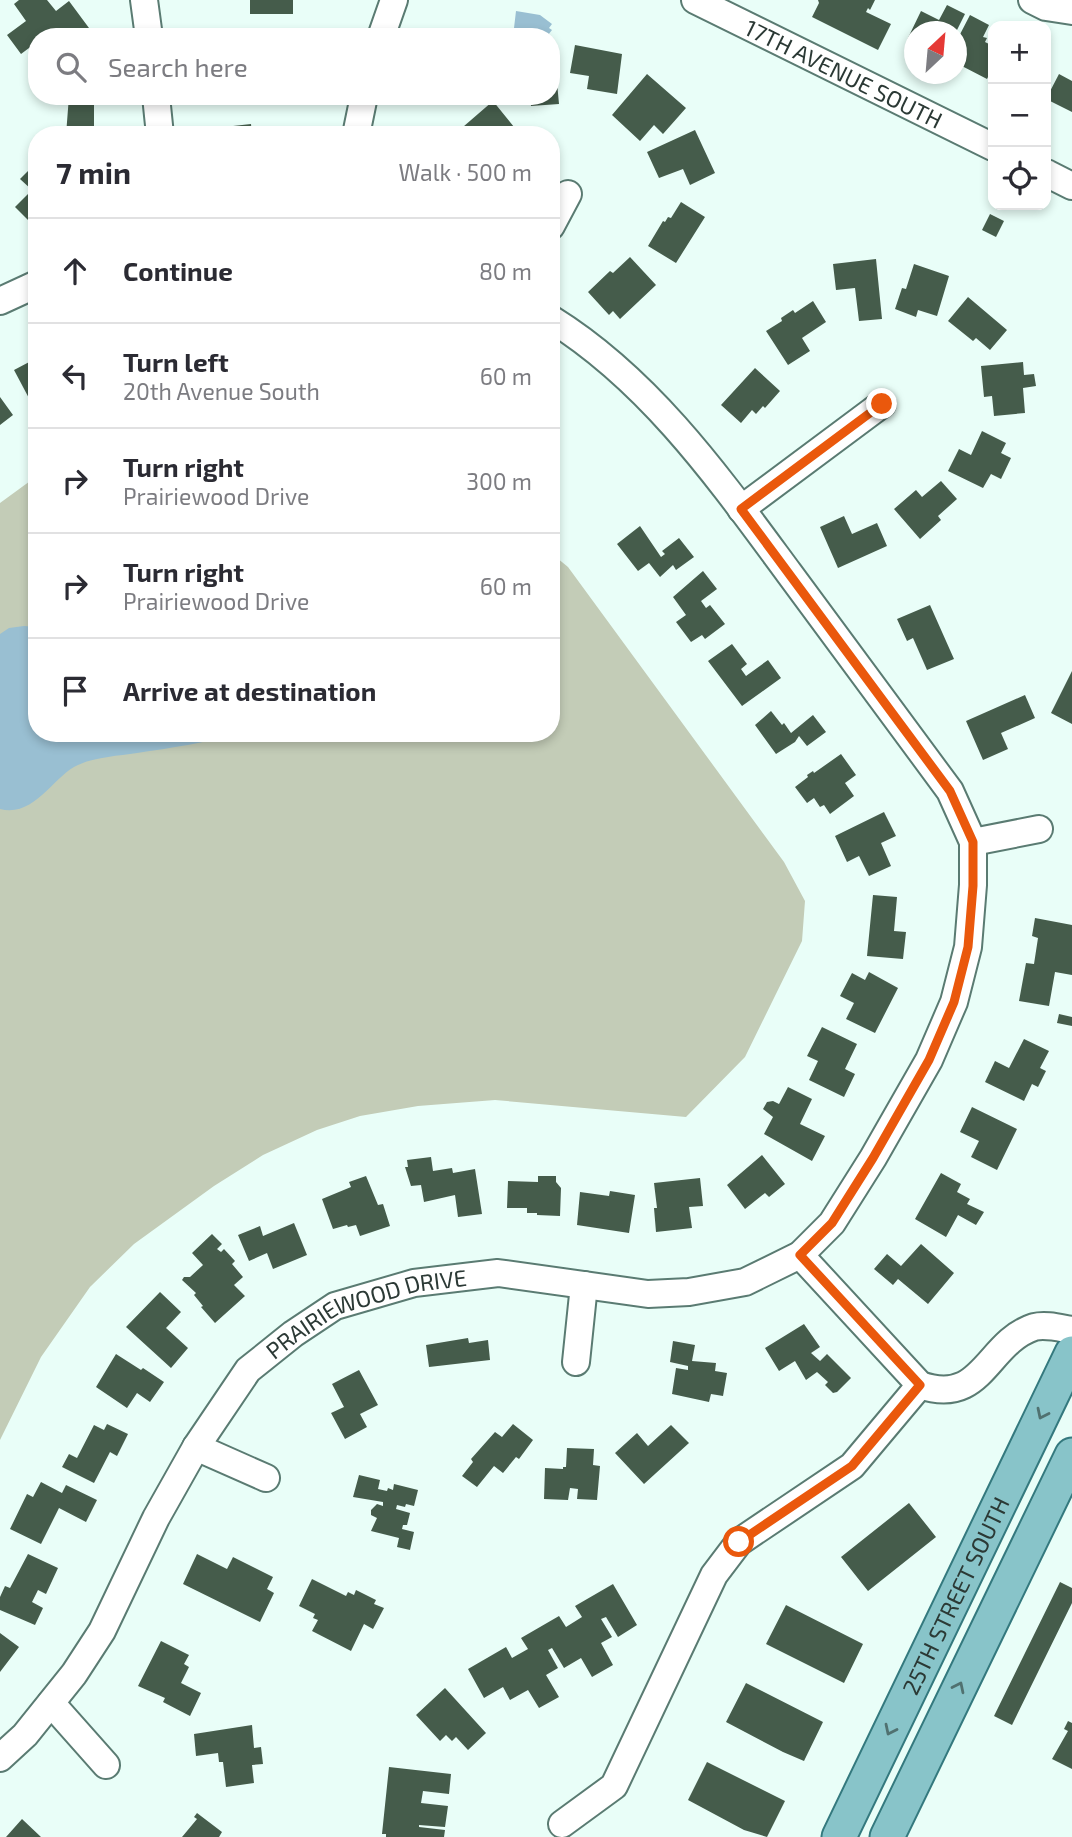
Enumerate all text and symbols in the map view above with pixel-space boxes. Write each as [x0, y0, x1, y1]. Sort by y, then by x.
street label: 17TH AVENUE SOUTH [741, 13, 947, 134]
north arrow [904, 21, 967, 84]
map controls [988, 21, 1051, 210]
button: + [988, 21, 1051, 84]
search box [28, 28, 560, 105]
icon: search [52, 48, 90, 86]
text: Search here [108, 51, 248, 82]
button: − [988, 84, 1051, 147]
button: locate [988, 147, 1051, 210]
text: 7 min [56, 154, 131, 190]
text: Walk · 500 m [399, 158, 532, 186]
icon: ahead [56, 252, 94, 290]
text: Continue [123, 255, 233, 286]
text: 80 m [479, 257, 532, 285]
text: Turn left [123, 346, 229, 377]
icon: left [56, 357, 94, 395]
text: 60 m [480, 362, 532, 390]
text: 20th Avenue South [123, 377, 320, 405]
route end [866, 388, 897, 419]
text: Turn right [123, 451, 244, 482]
icon: right [56, 462, 94, 500]
text: 300 m [466, 467, 532, 495]
text: Prairiewood Drive [123, 482, 309, 510]
text: Turn right [123, 556, 244, 587]
icon: right [56, 567, 94, 605]
text: 60 m [480, 572, 532, 600]
text: Prairiewood Drive [123, 587, 309, 615]
icon: arrive [56, 672, 94, 710]
text: Arrive at destination [123, 675, 376, 706]
street label: PRAIRIEWOOD DRIVE [260, 1263, 468, 1364]
one-way arrow [1036, 1407, 1050, 1419]
street label: 25TH STREET SOUTH [896, 1492, 1015, 1699]
route start [723, 1526, 754, 1557]
one-way arrow [951, 1682, 965, 1694]
one-way arrow [885, 1723, 899, 1735]

